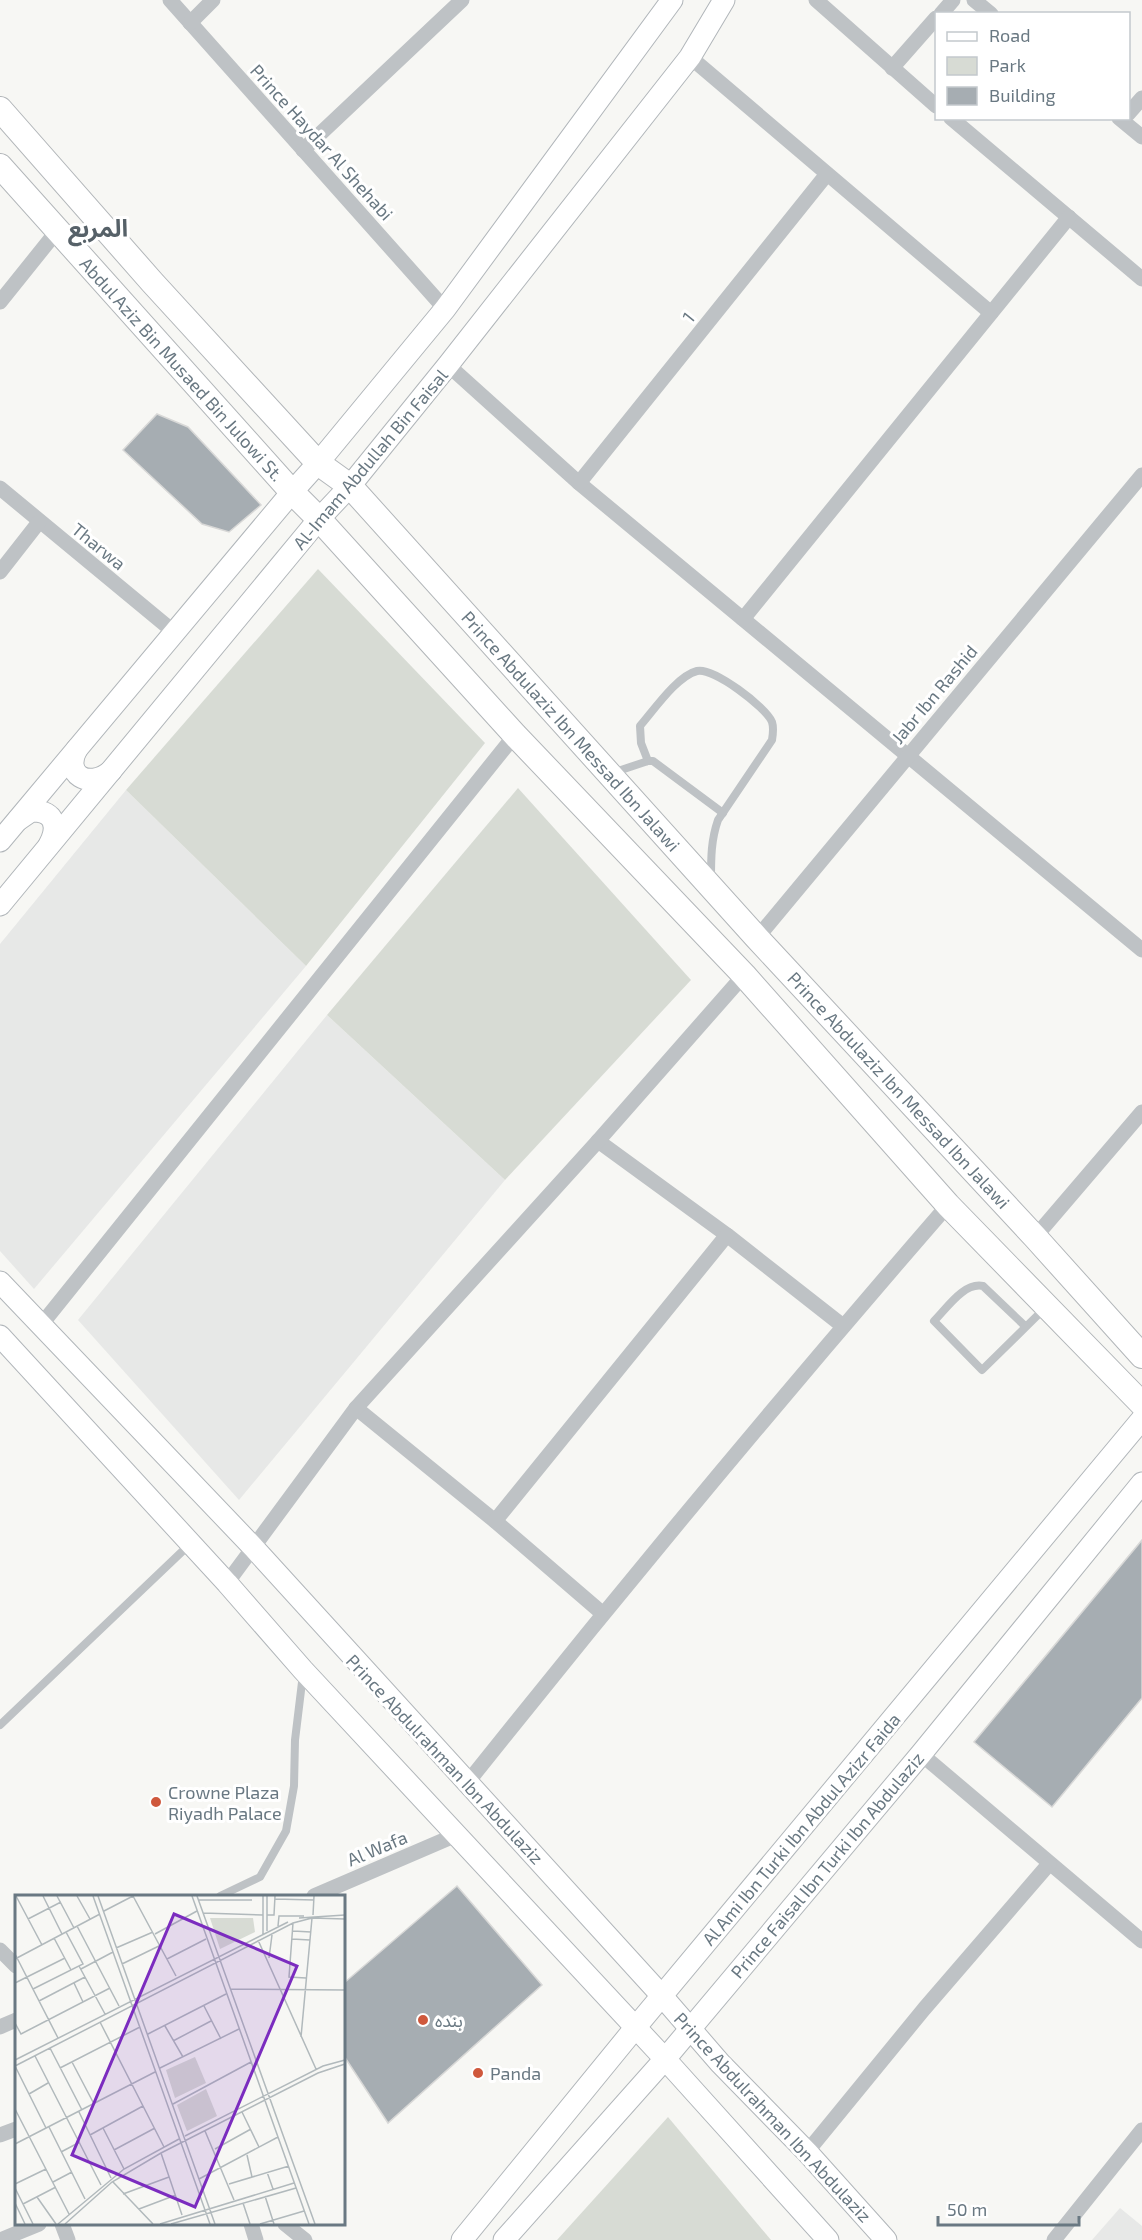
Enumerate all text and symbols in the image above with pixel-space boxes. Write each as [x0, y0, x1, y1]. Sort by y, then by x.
legend [935, 12, 1130, 120]
text: Road [989, 24, 1030, 46]
text: Park [989, 54, 1026, 76]
street label: Prince Haydar Al Shehabi [246, 59, 398, 225]
text: Building [989, 84, 1056, 106]
district label: المربع [68, 213, 128, 247]
street label: Abdul Aziz Bin Musaed Bin Julowi St. [76, 253, 288, 485]
street label: 1 [677, 307, 699, 327]
street label: Al-Imam Abdullah Bin Faisal [288, 364, 452, 554]
street label: Tharwa [68, 518, 130, 574]
street label: Prince Abdulaziz Ibn Messad Ibn Jalawi [457, 606, 685, 856]
street label: Jabr Ibn Rashid [886, 640, 982, 748]
street label: Prince Abdulaziz Ibn Messad Ibn Jalawi [783, 967, 1015, 1213]
street label: Prince Abdulrahman Ibn Abdulaziz [342, 1650, 548, 1868]
street label: Al Ami Ibn Turki Ibn Abdul Azizr Faida [697, 1708, 905, 1950]
street label: Prince Faisal Ibn Turki Ibn Abdulaziz [726, 1747, 928, 1983]
place label: Crowne Plaza Riyadh Palace [168, 1781, 282, 1824]
marker: Crowne Plaza Riyadh Palace [149, 1795, 163, 1809]
street label: Al Wafa [344, 1826, 410, 1870]
inset map [15, 1895, 345, 2225]
street label: Prince Abdulrahman Ibn Abdulaziz [670, 2008, 876, 2226]
place label: بنده [435, 2009, 463, 2031]
marker: بنده [416, 2013, 430, 2027]
place label: Panda [490, 2062, 541, 2084]
marker: Panda [471, 2066, 485, 2080]
scale bar [938, 2189, 1079, 2227]
text: 50 m [947, 2198, 987, 2220]

